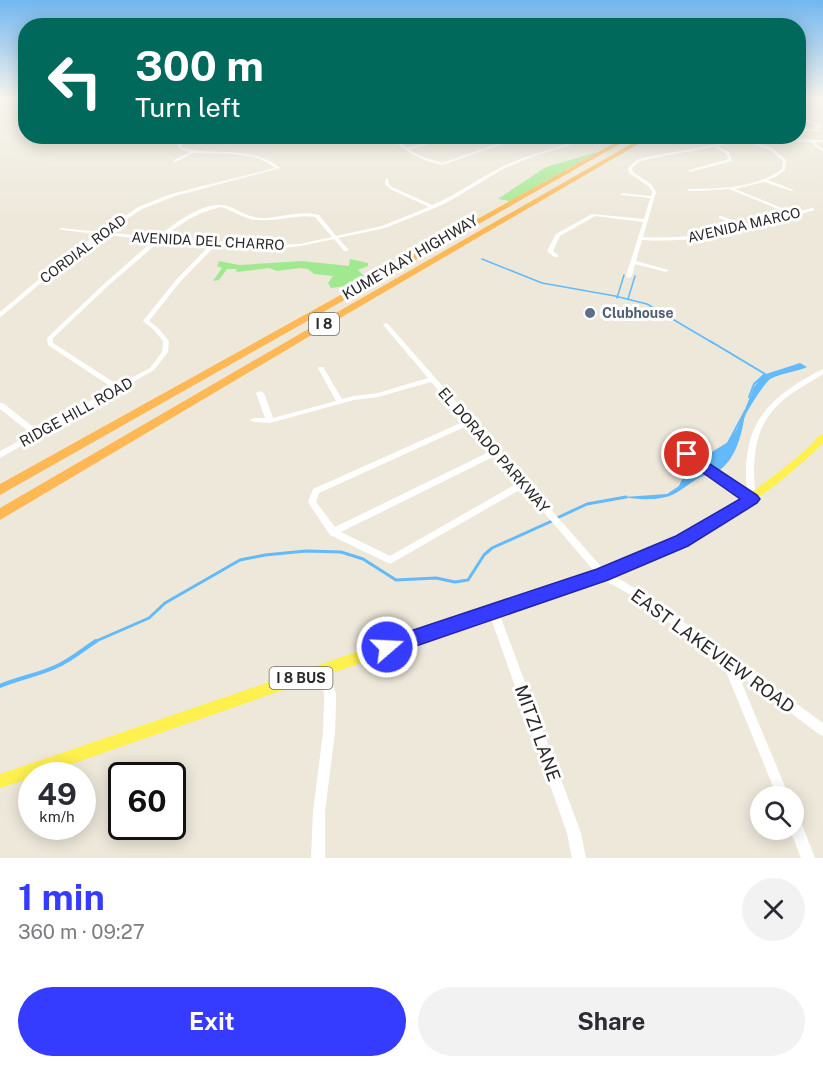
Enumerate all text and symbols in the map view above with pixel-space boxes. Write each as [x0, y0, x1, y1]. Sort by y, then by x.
text: 300 m [135, 41, 264, 90]
icon: left [36, 42, 114, 120]
text: Turn left [135, 91, 241, 123]
street label: AVENIDA MARCO [686, 204, 802, 246]
street label: KUMEYAAY HIGHWAY [339, 211, 481, 303]
street label: CORDIAL ROAD [37, 212, 129, 286]
street label: AVENIDA DEL CHARRO [131, 229, 285, 253]
place label: Clubhouse [602, 305, 674, 321]
marker: Clubhouse [583, 306, 597, 320]
road number: I 8 [309, 313, 339, 335]
street label: RIDGE HILL ROAD [16, 374, 136, 450]
street label: EL DORADO PARKWAY [435, 384, 553, 516]
pin [661, 428, 712, 479]
icon: arrive [670, 437, 703, 470]
street label: EAST LAKEVIEW ROAD [627, 585, 799, 717]
position arrow [355, 615, 419, 679]
road number: I 8 BUS [270, 667, 332, 689]
street label: MITZI LANE [511, 682, 565, 784]
speed limit sign: 60 [108, 762, 186, 840]
text: 49 [37, 776, 77, 812]
map controls [750, 786, 804, 840]
button: search [750, 786, 804, 840]
text: km/h [39, 808, 75, 825]
text: 1 min [18, 876, 105, 918]
button: close [742, 878, 805, 941]
text: 360 m · 09:27 [18, 920, 145, 944]
button: Exit [18, 987, 406, 1056]
button: Share [418, 987, 805, 1056]

